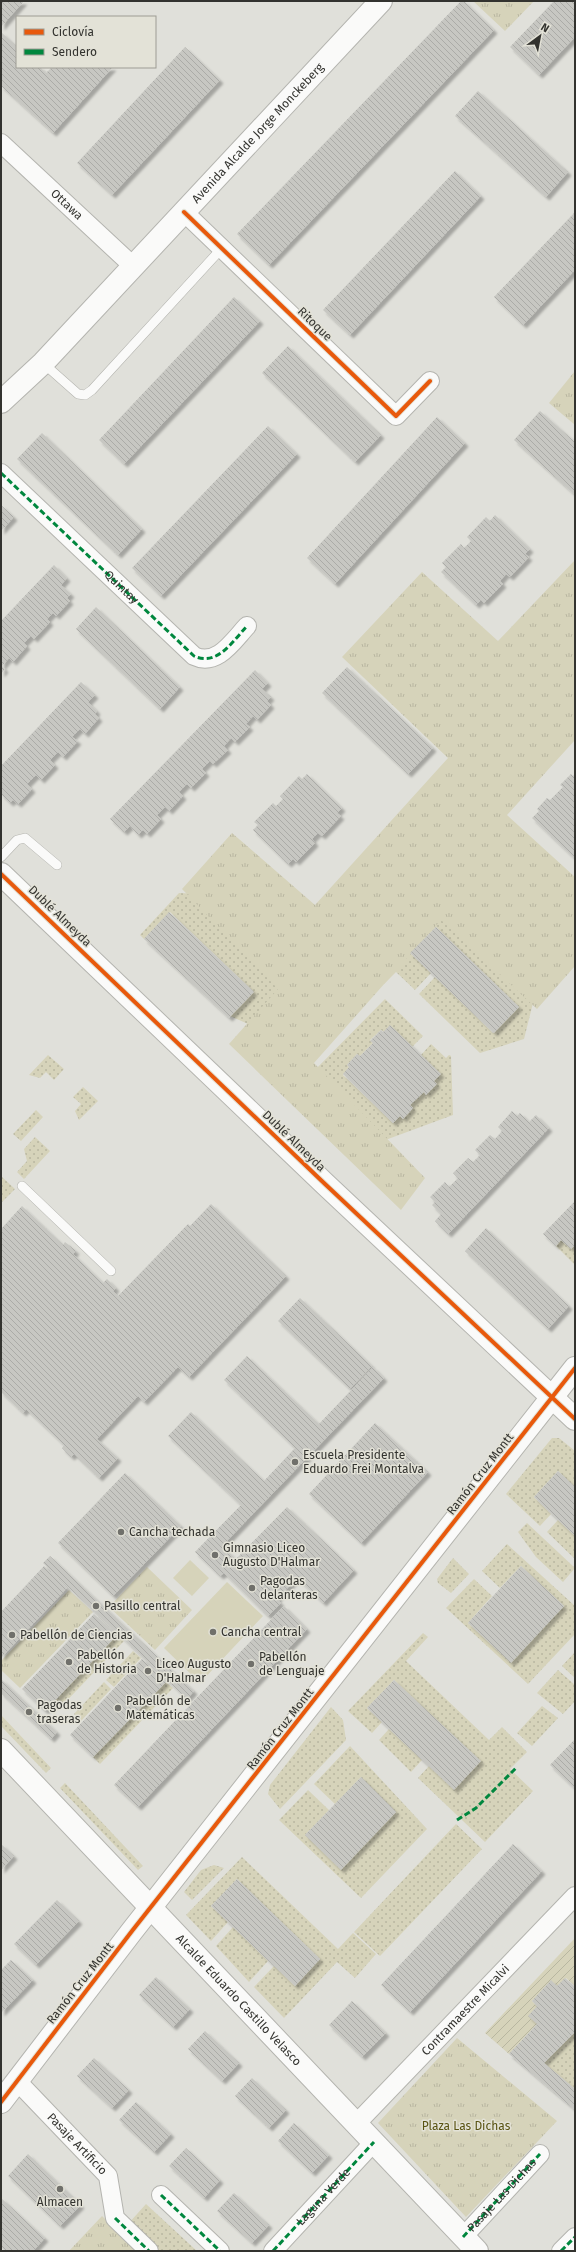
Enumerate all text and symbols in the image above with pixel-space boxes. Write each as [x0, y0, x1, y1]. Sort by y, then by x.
legend [16, 16, 156, 68]
north arrow [520, 16, 560, 56]
text: N [538, 20, 552, 35]
text: Ciclovía [52, 25, 94, 39]
text: Sendero [52, 45, 97, 59]
street label: Avenida Alcalde Jorge Monckeberg [189, 60, 327, 206]
street label: Ottawa [48, 186, 86, 223]
street label: Ritoque [295, 304, 335, 344]
street label: Quintay [101, 568, 142, 607]
street label: Dublé Almeyda [26, 883, 94, 949]
street label: Dublé Almeyda [260, 1108, 328, 1174]
street label: Ramón Cruz Montt [444, 1430, 517, 1518]
place label: Escuela Presidente Eduardo Frei Montalva [303, 1448, 424, 1476]
marker: Escuela Presidente Eduardo Frei Montalva [290, 1457, 300, 1467]
place label: Cancha techada [129, 1525, 215, 1539]
marker: Cancha techada [116, 1527, 126, 1537]
place label: Gimnasio Liceo Augusto D'Halmar [223, 1541, 320, 1569]
marker: Gimnasio Liceo Augusto D'Halmar [210, 1550, 220, 1560]
place label: Pagodas delanteras [260, 1574, 318, 1602]
marker: Pagodas delanteras [247, 1583, 257, 1593]
place label: Pasillo central [104, 1599, 181, 1613]
marker: Pasillo central [91, 1601, 101, 1611]
place label: Cancha central [221, 1625, 302, 1639]
marker: Cancha central [208, 1627, 218, 1637]
place label: Pabellón de Ciencias [20, 1628, 133, 1642]
marker: Pabellón de Ciencias [7, 1630, 17, 1640]
place label: Pabellón de Historia [77, 1648, 137, 1676]
place label: Pabellón de Lenguaje [259, 1650, 325, 1678]
marker: Pabellón de Historia [64, 1657, 74, 1667]
place label: Liceo Augusto D'Halmar [156, 1657, 231, 1685]
marker: Pabellón de Lenguaje [246, 1659, 256, 1669]
marker: Liceo Augusto D'Halmar [143, 1666, 153, 1676]
street label: Ramón Cruz Montt [244, 1685, 317, 1773]
place label: Pabellón de Matemáticas [126, 1694, 195, 1722]
place label: Pagodas traseras [37, 1698, 82, 1726]
marker: Pabellón de Matemáticas [113, 1703, 123, 1713]
marker: Pagodas traseras [24, 1707, 34, 1717]
street label: Alcalde Eduardo Castillo Velasco [173, 1932, 304, 2069]
street label: Ramón Cruz Montt [44, 1939, 117, 2027]
street label: Contramaestre Micalvi [419, 1962, 512, 2058]
street label: Pasaje Artificio [44, 2110, 110, 2178]
park label: Plaza Las Dichas [422, 2119, 511, 2133]
street label: Pasaje Las Dichas [464, 2155, 539, 2235]
street label: Laguna Verde [293, 2165, 353, 2228]
marker: Almacen [55, 2184, 65, 2194]
place label: Almacen [37, 2195, 83, 2209]

